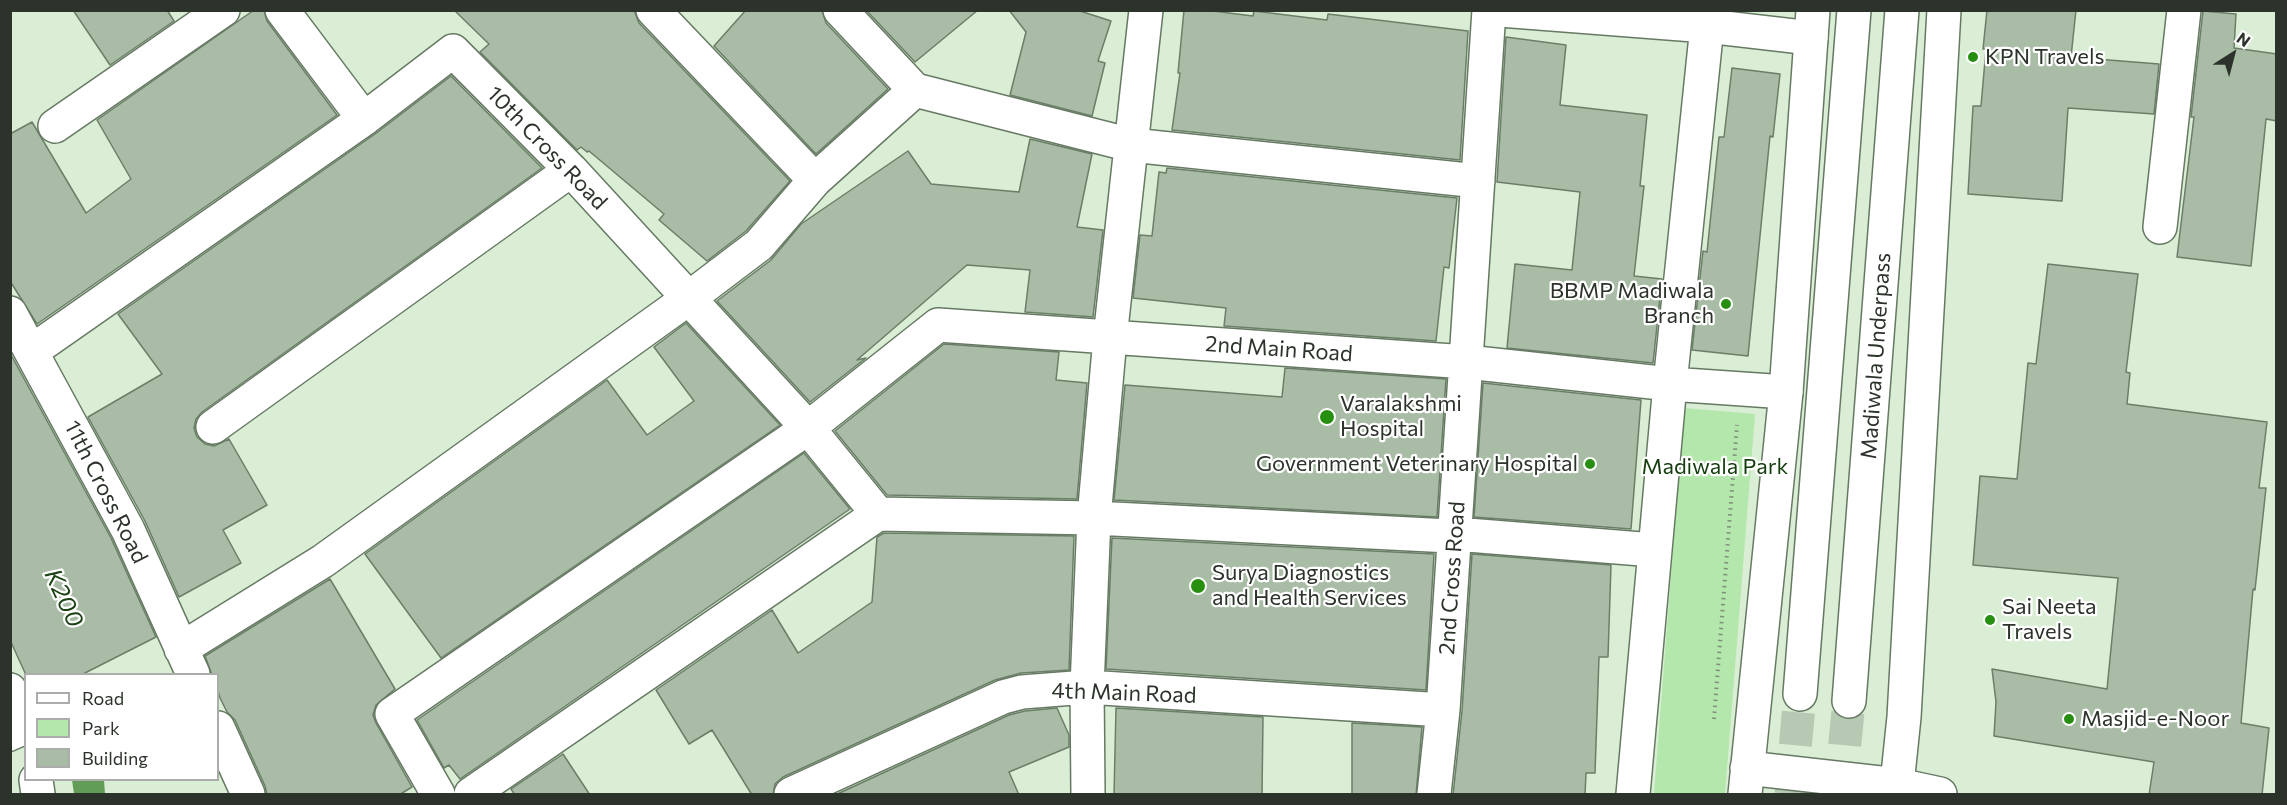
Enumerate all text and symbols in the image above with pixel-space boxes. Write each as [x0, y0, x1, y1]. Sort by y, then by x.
north arrow [2203, 24, 2263, 84]
text: N [2233, 28, 2254, 50]
place label: KPN Travels [1985, 44, 2105, 70]
marker: KPN Travels [1966, 50, 1980, 64]
street label: 10th Cross Road [481, 81, 613, 215]
street label: Madiwala Underpass [1856, 252, 1896, 460]
place label: BBMP Madiwala Branch [1550, 278, 1714, 330]
marker: BBMP Madiwala Branch [1719, 297, 1733, 311]
street label: 2nd Main Road [1204, 331, 1354, 367]
place label: Varalakshmi Hospital [1340, 391, 1462, 442]
marker: Varalakshmi Hospital [1318, 408, 1336, 426]
street label: 11th Cross Road [59, 416, 153, 568]
place label: Government Veterinary Hospital [1256, 451, 1578, 477]
park label: Madiwala Park [1642, 454, 1788, 480]
marker: Government Veterinary Hospital [1583, 457, 1597, 471]
street label: 2nd Cross Road [1433, 500, 1471, 656]
place label: Surya Diagnostics and Health Services [1212, 560, 1407, 612]
water label: K200 [38, 564, 90, 632]
marker: Surya Diagnostics and Health Services [1189, 577, 1207, 595]
place label: Sai Neeta Travels [2002, 594, 2096, 646]
marker: Sai Neeta Travels [1983, 613, 1997, 627]
legend [24, 673, 219, 781]
street label: 4th Main Road [1051, 677, 1197, 709]
text: Road [82, 687, 124, 709]
place label: Masjid-e-Noor [2081, 706, 2229, 732]
marker: Masjid-e-Noor [2062, 712, 2076, 726]
text: Park [82, 717, 120, 739]
text: Building [82, 747, 148, 769]

